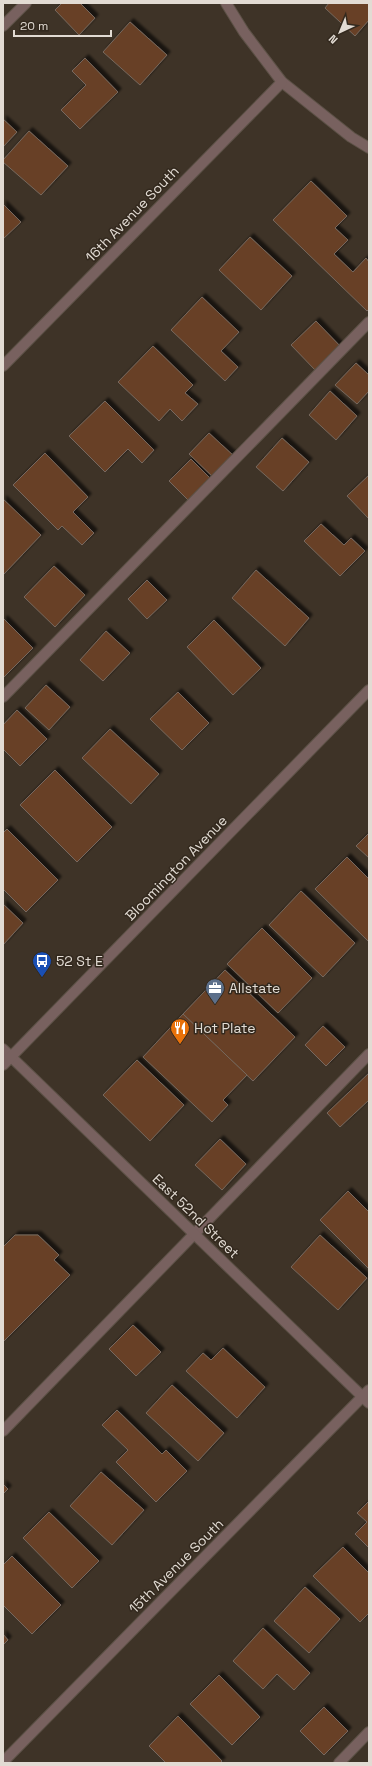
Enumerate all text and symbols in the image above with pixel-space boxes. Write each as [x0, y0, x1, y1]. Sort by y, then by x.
scale bar [14, 12, 111, 38]
north arrow [320, 12, 360, 52]
text: 20 m [20, 18, 48, 34]
text: N [326, 32, 341, 47]
street label: 16th Avenue South [82, 162, 182, 266]
street label: Bloomington Avenue [121, 812, 231, 924]
bus stop icon: 52 St E [31, 950, 53, 978]
place label: 52 St E [56, 952, 103, 970]
office icon: Allstate [204, 977, 226, 1005]
place label: Allstate [229, 979, 280, 997]
restaurant icon: Hot Plate [169, 1017, 191, 1045]
place label: Hot Plate [194, 1019, 256, 1037]
street label: East 52nd Street [149, 1170, 243, 1262]
street label: 15th Avenue South [125, 1515, 227, 1617]

